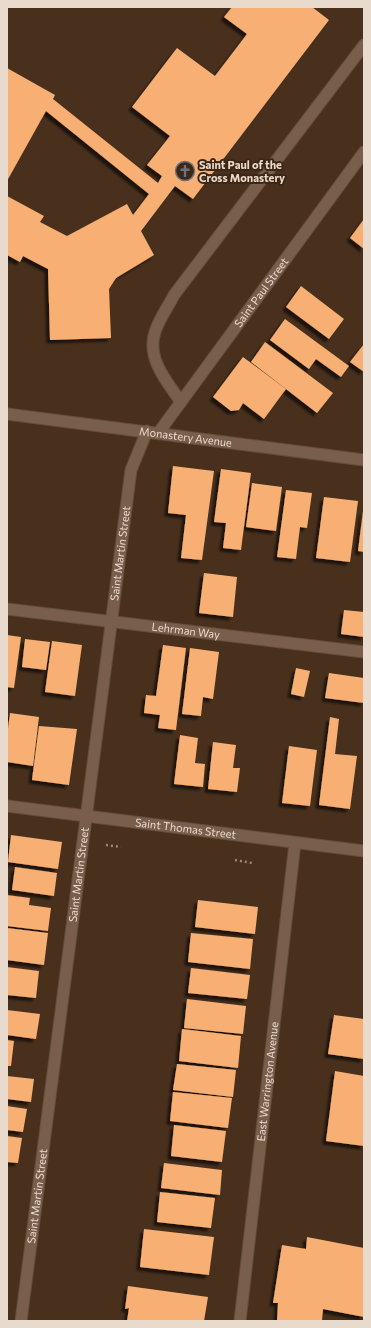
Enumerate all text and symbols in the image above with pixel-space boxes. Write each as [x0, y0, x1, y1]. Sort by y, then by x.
place label: Saint Paul of the Cross Monastery [199, 158, 285, 184]
church icon: Saint Paul of the Cross Monastery [174, 160, 196, 182]
street label: Saint Paul Street [231, 254, 291, 329]
street label: Monastery Avenue [138, 424, 233, 449]
street label: Saint Martin Street [107, 505, 132, 602]
street label: Lehrman Way [151, 619, 221, 641]
street label: Saint Thomas Street [134, 815, 237, 841]
street label: Saint Martin Street [66, 826, 91, 923]
street label: East Warrington Avenue [254, 1021, 280, 1142]
street label: Saint Martin Street [24, 1147, 49, 1244]

